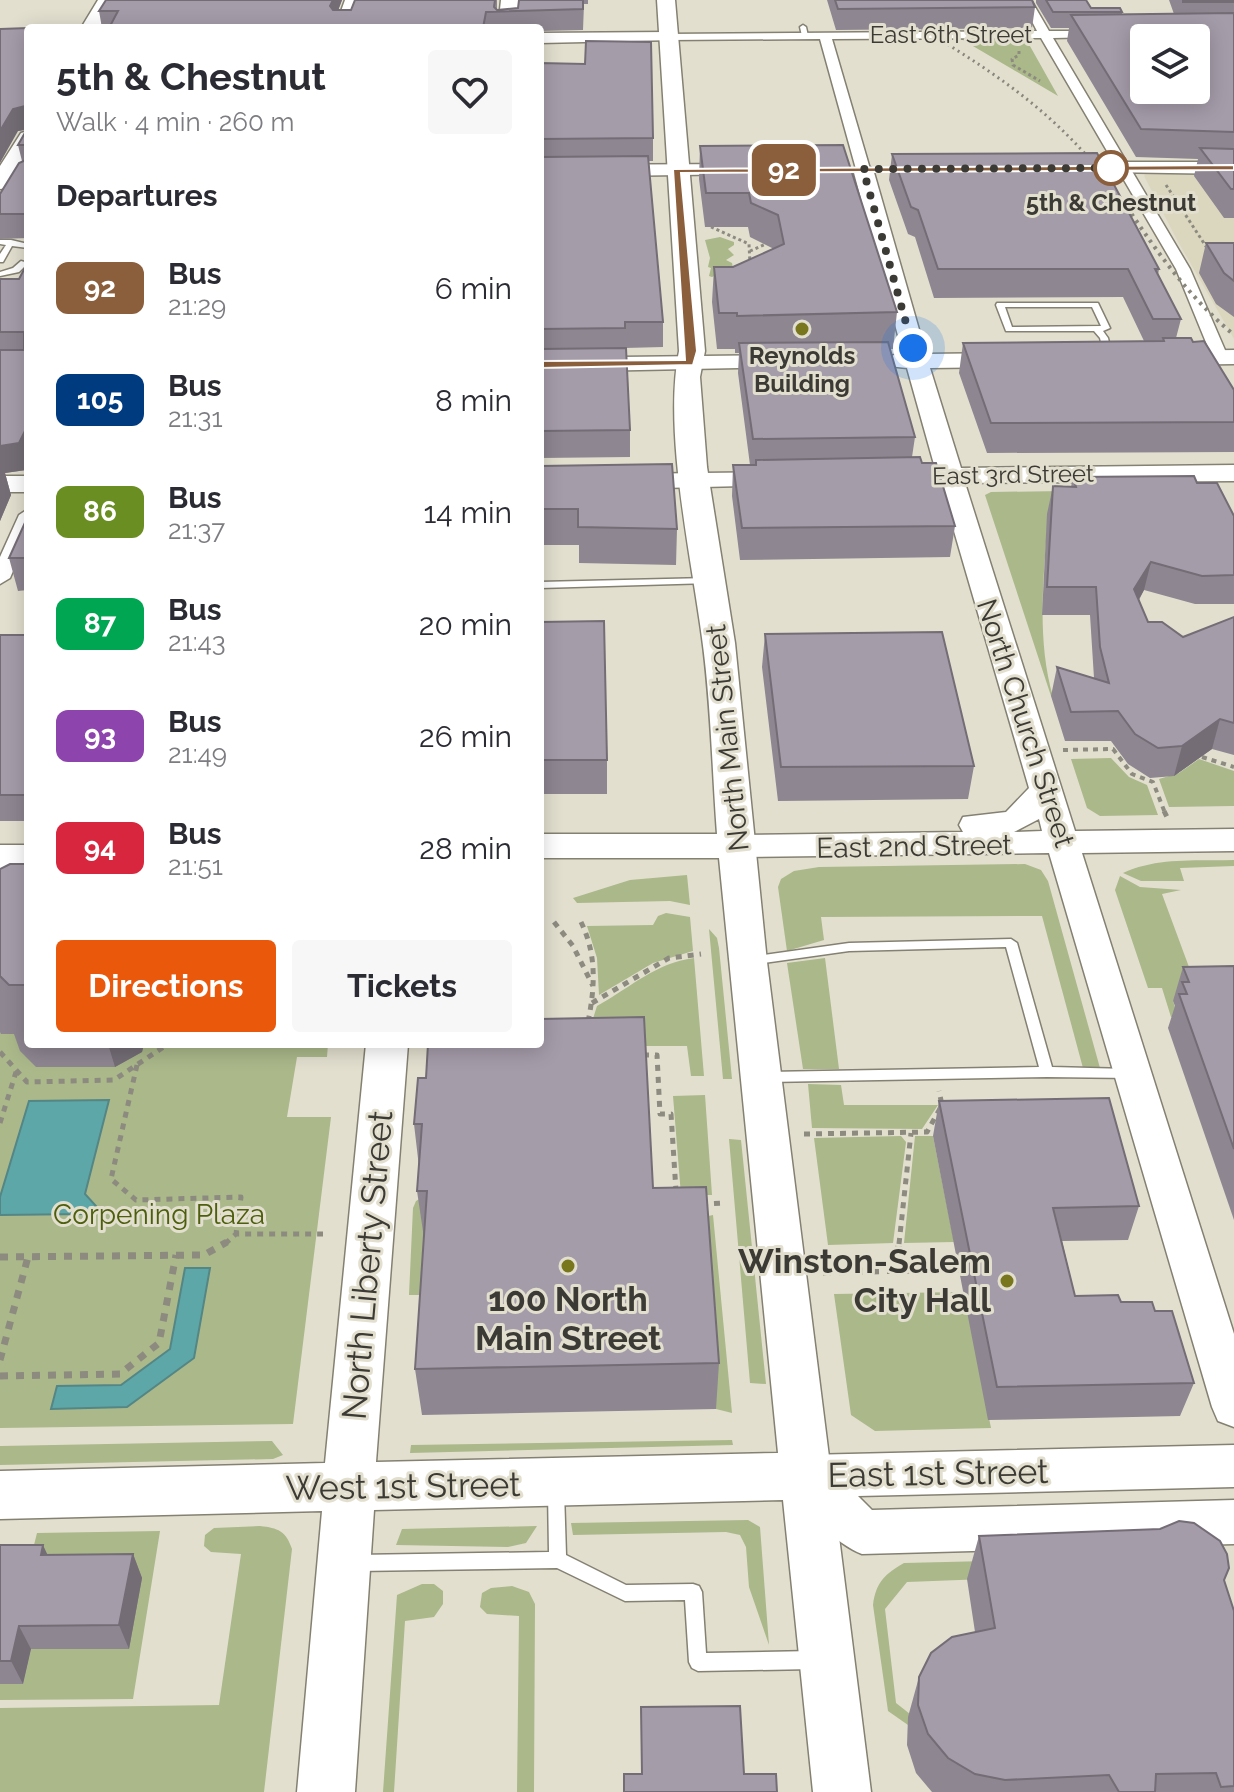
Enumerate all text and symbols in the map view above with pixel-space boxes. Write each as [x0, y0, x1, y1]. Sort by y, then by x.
street label: East 6th Street [870, 20, 1032, 49]
map controls [1130, 24, 1210, 104]
button: layers [1130, 24, 1210, 104]
button: heart [428, 50, 512, 134]
text: 5th & Chestnut [56, 54, 326, 99]
text: Walk · 4 min · 260 m [56, 107, 294, 137]
line badge: 92 [748, 144, 820, 196]
marker: 5th & Chestnut [1094, 151, 1128, 185]
text: 92 [768, 153, 800, 186]
text: Departures [56, 178, 218, 213]
place label: 5th & Chestnut [1026, 188, 1196, 217]
text: Bus [168, 256, 222, 291]
text: 92 [84, 271, 116, 304]
text: 6 min [435, 271, 512, 306]
text: 21:29 [168, 291, 226, 321]
marker: Reynolds Building [793, 320, 811, 338]
your location [893, 328, 933, 368]
place label: Reynolds Building [749, 341, 855, 398]
text: Bus [168, 368, 222, 403]
text: 105 [77, 383, 123, 416]
text: 8 min [435, 383, 512, 418]
text: 21:31 [168, 403, 223, 433]
street label: East 3rd Street [932, 459, 1094, 490]
text: Bus [168, 480, 222, 515]
text: 86 [83, 495, 117, 528]
text: 14 min [424, 495, 512, 530]
text: 21:37 [168, 515, 225, 545]
text: Bus [168, 592, 222, 627]
street label: North Church Street [970, 595, 1081, 852]
text: 87 [84, 607, 116, 640]
text: 20 min [419, 607, 512, 642]
street label: North Main Street [699, 622, 756, 853]
text: 21:43 [168, 627, 226, 657]
text: Bus [168, 704, 222, 739]
text: 93 [84, 719, 116, 752]
text: 26 min [419, 719, 512, 754]
text: 21:49 [168, 739, 227, 769]
text: Bus [168, 816, 222, 851]
street label: East 2nd Street [816, 828, 1013, 865]
text: 94 [84, 831, 116, 864]
text: 28 min [419, 831, 512, 866]
text: 21:51 [168, 851, 223, 881]
button: Directions [56, 940, 276, 1032]
button: Tickets [292, 940, 512, 1032]
street label: North Liberty Street [334, 1108, 400, 1421]
park label: Corpening Plaza [53, 1198, 265, 1231]
place label: Winston-Salem City Hall [738, 1241, 991, 1320]
marker: 100 North Main Street [559, 1257, 577, 1275]
marker: Winston-Salem City Hall [998, 1272, 1016, 1290]
place label: 100 North Main Street [475, 1279, 661, 1358]
street label: East 1st Street [827, 1451, 1049, 1495]
street label: West 1st Street [285, 1464, 521, 1508]

